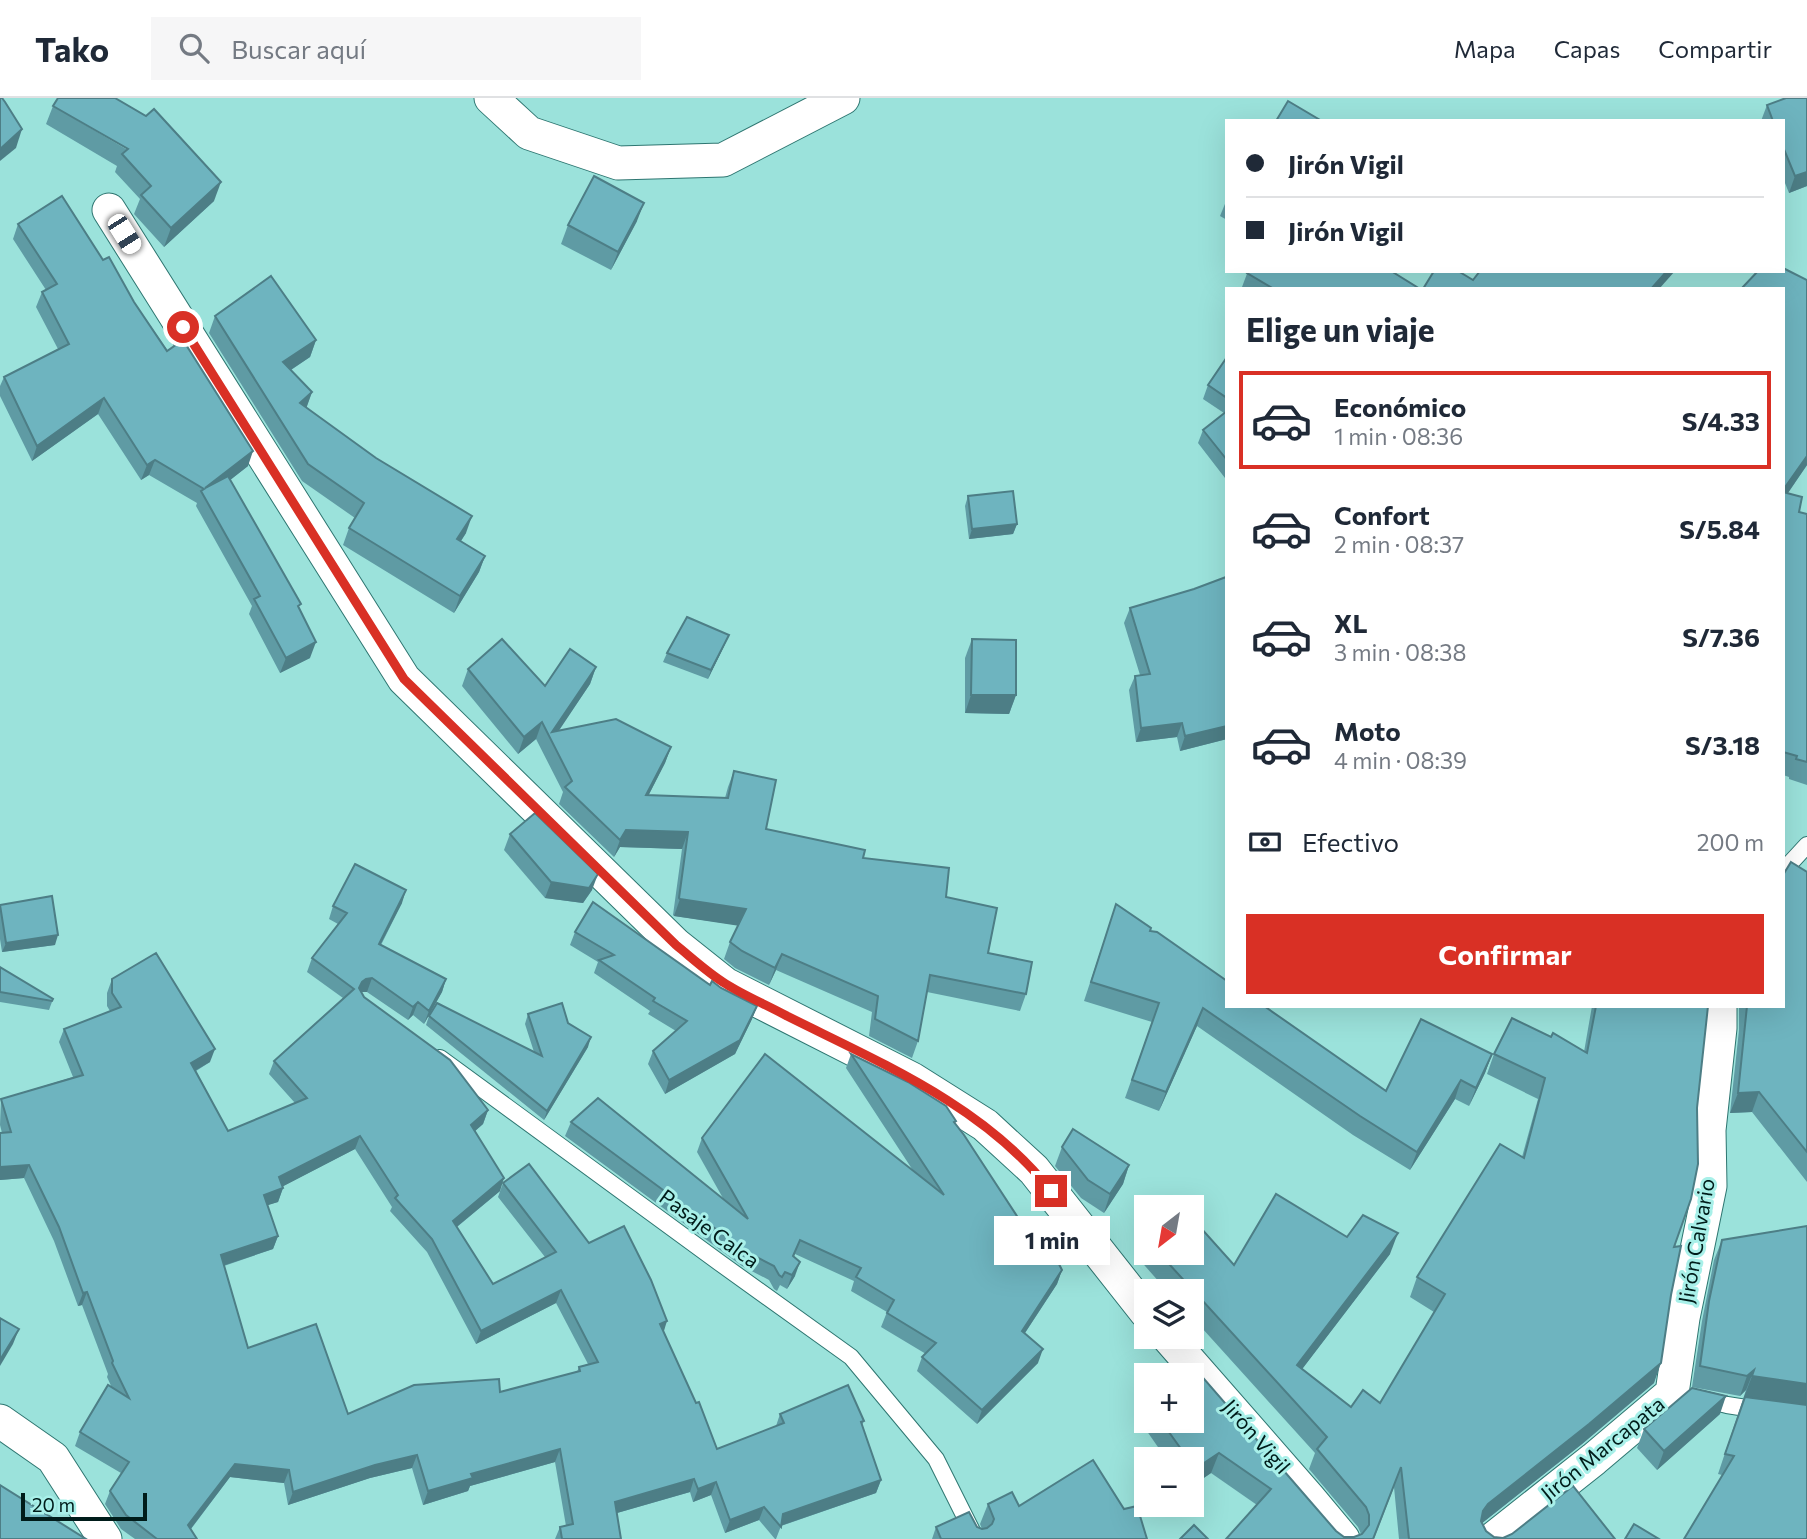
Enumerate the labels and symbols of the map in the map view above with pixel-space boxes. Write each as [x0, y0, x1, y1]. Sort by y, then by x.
car [104, 211, 145, 257]
route start [167, 311, 199, 343]
route end [1035, 1175, 1067, 1207]
street label: Jirón Calvario [1672, 1176, 1719, 1305]
street label: Pasaje Calca [655, 1183, 765, 1272]
north arrow [1134, 1195, 1204, 1265]
callout: 1 min [993, 1216, 1109, 1264]
street label: Jirón Marcapata [1535, 1390, 1669, 1505]
street label: Jirón Vigil [1218, 1394, 1296, 1478]
scale bar [21, 1490, 147, 1522]

